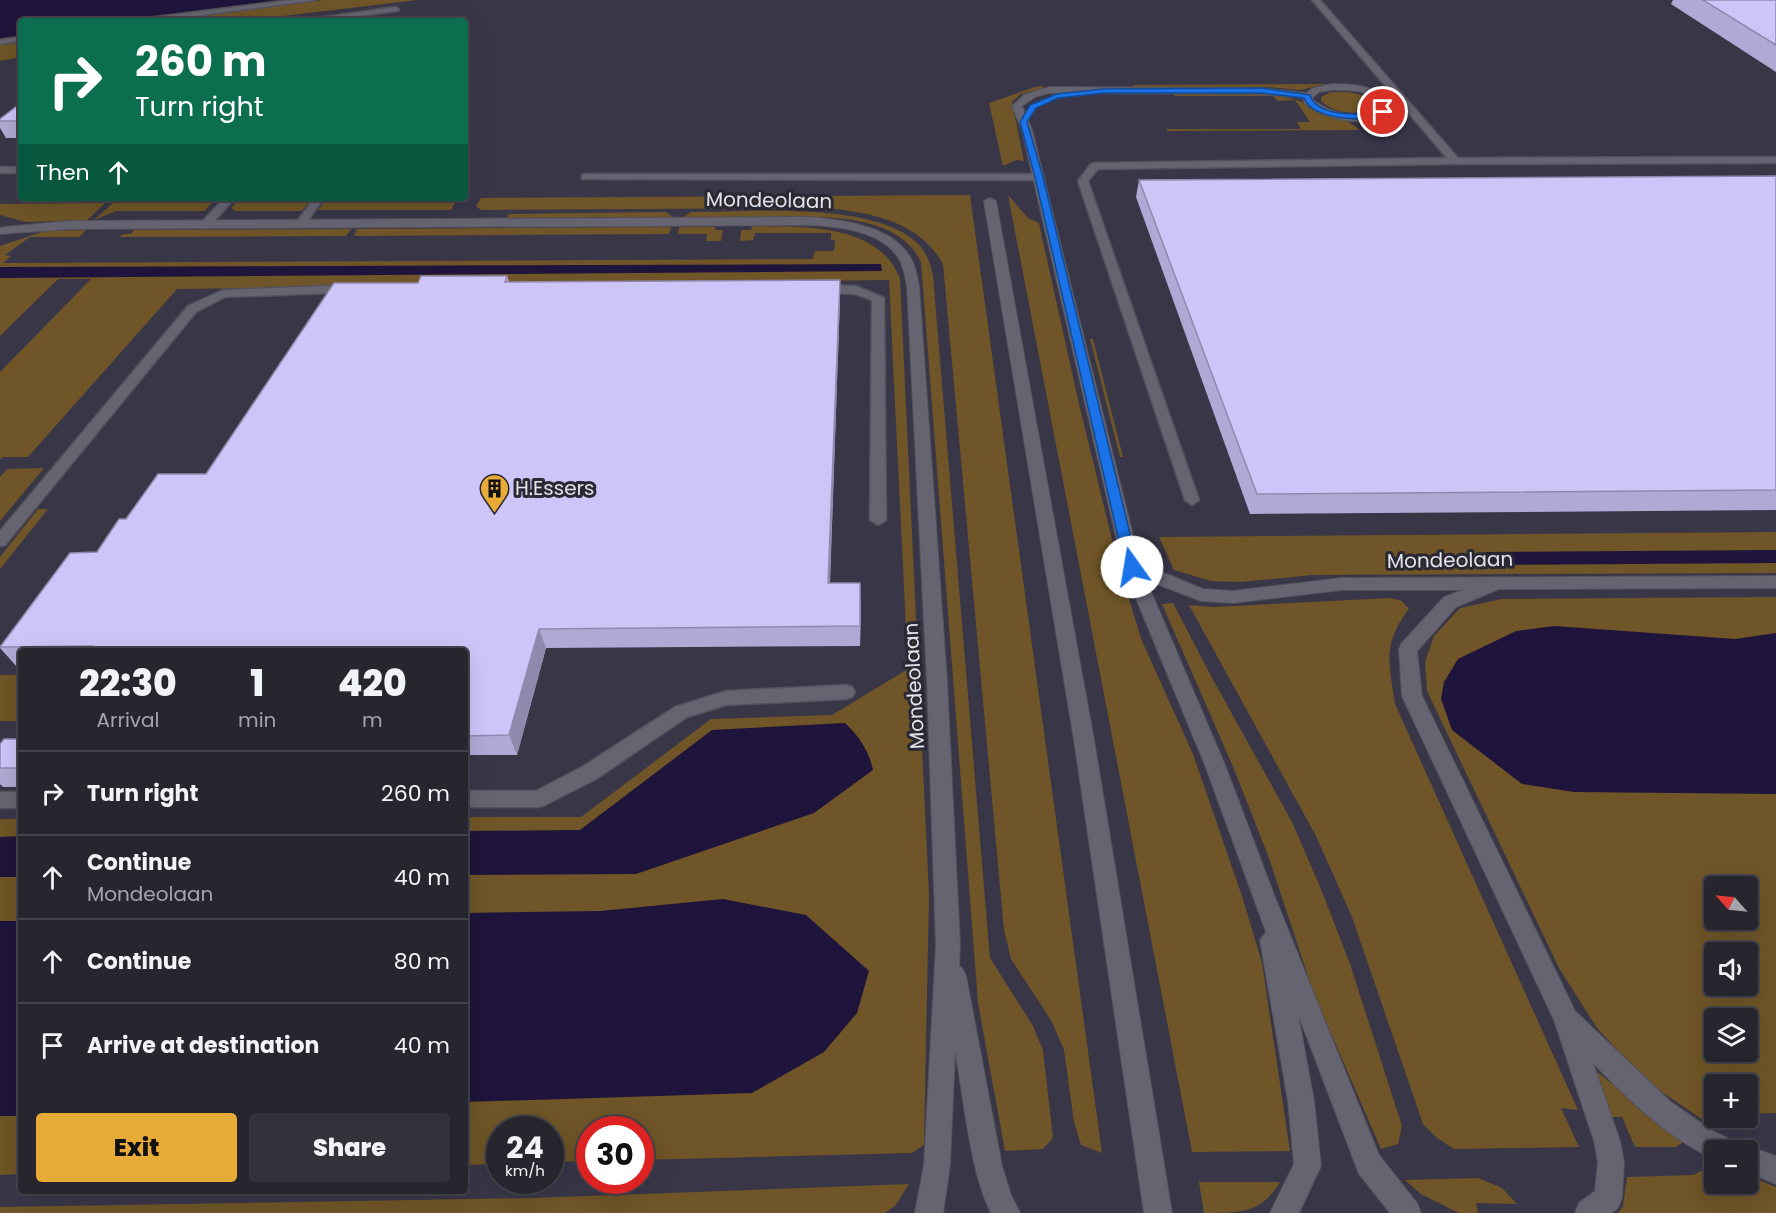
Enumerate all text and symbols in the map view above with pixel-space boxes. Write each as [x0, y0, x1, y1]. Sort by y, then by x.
text: 260 m [135, 32, 267, 91]
icon: right [36, 42, 114, 120]
pin [1357, 86, 1408, 137]
text: Turn right [135, 88, 264, 125]
icon: arrive [1366, 95, 1399, 128]
icon: ahead [102, 156, 135, 189]
text: Then [36, 157, 90, 188]
street label: Mondeolaan [706, 185, 832, 215]
building icon: H.Essers [478, 472, 510, 514]
place label: H.Essers [515, 474, 594, 502]
position arrow [1100, 535, 1164, 599]
street label: Mondeolaan [1387, 545, 1513, 575]
street label: Mondeolaan [897, 622, 931, 750]
text: 22:30 [79, 658, 177, 709]
text: 1 [250, 658, 264, 709]
text: 420 [338, 658, 407, 709]
text: Arrival [97, 706, 160, 734]
text: min [238, 706, 276, 734]
text: m [362, 706, 382, 734]
icon: right [36, 777, 69, 810]
text: Turn right [87, 778, 198, 809]
text: 260 m [381, 778, 450, 809]
text: Continue [87, 847, 191, 878]
icon: ahead [36, 861, 69, 894]
text: 40 m [394, 862, 450, 893]
north arrow [1704, 876, 1758, 930]
map controls [1704, 876, 1758, 1194]
text: Mondeolaan [87, 880, 213, 908]
button: sound [1704, 942, 1758, 996]
icon: ahead [36, 945, 69, 978]
text: Continue [87, 946, 191, 977]
text: 80 m [394, 946, 450, 977]
button: layers [1704, 1008, 1758, 1062]
icon: arrive [36, 1029, 69, 1062]
text: Arrive at destination [87, 1030, 319, 1061]
text: 40 m [394, 1030, 450, 1061]
button: + [1704, 1074, 1758, 1128]
button: Exit [36, 1113, 237, 1182]
button: Share [249, 1113, 450, 1182]
speed limit sign: 30 [576, 1116, 654, 1194]
text: 24 [506, 1126, 544, 1169]
button: − [1704, 1140, 1758, 1194]
text: km/h [505, 1160, 545, 1181]

